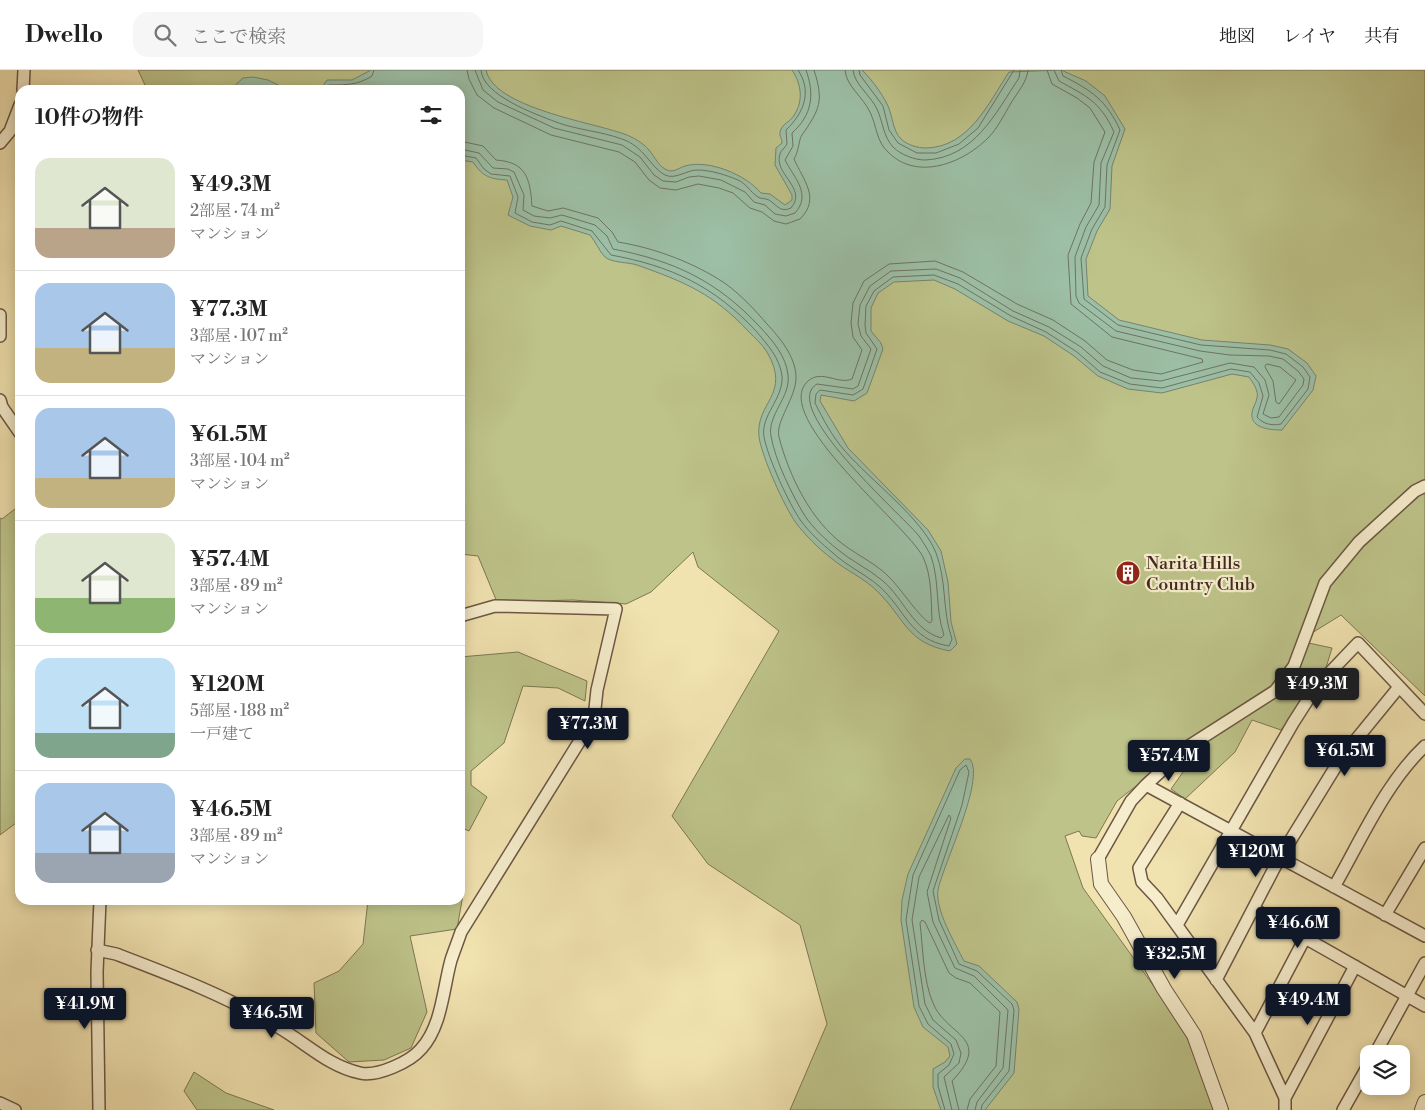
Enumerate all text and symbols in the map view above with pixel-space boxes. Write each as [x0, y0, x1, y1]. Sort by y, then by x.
search box [133, 12, 483, 57]
text: Dwello [25, 20, 103, 50]
icon: search [151, 21, 179, 49]
text: ここで検索 [191, 25, 286, 49]
text: 地図 [1219, 25, 1255, 48]
text: レイヤ [1283, 25, 1336, 48]
text: 共有 [1364, 25, 1400, 48]
icon: filters [417, 101, 445, 129]
text: 10件の物件 [35, 105, 144, 131]
text: ¥49.3M [190, 172, 271, 198]
icon: home [75, 178, 135, 238]
text: 2部屋 · 74 m² [190, 201, 280, 221]
text: マンション [190, 224, 269, 244]
text: ¥77.3M [190, 297, 267, 323]
icon: home [75, 303, 135, 363]
text: 3部屋 · 107 m² [190, 326, 288, 346]
text: マンション [190, 349, 269, 369]
text: ¥61.5M [190, 422, 267, 448]
icon: home [75, 428, 135, 488]
text: 3部屋 · 104 m² [190, 451, 290, 471]
text: マンション [190, 474, 269, 494]
text: ¥57.4M [190, 547, 269, 573]
place label: Narita Hills Country Club [1146, 552, 1255, 596]
icon: home [75, 553, 135, 613]
building icon: Narita Hills Country Club [1115, 560, 1141, 586]
text: 3部屋 · 89 m² [190, 576, 283, 596]
text: マンション [190, 599, 269, 619]
pin: ¥49.3M [1276, 668, 1358, 710]
text: ¥120M [190, 672, 264, 698]
text: ¥49.3M [1286, 674, 1348, 694]
icon: home [75, 678, 135, 738]
text: 5部屋 · 188 m² [190, 701, 289, 721]
pin: ¥77.3M [547, 708, 629, 750]
text: ¥77.3M [558, 714, 618, 734]
text: 一戸建て [190, 724, 254, 744]
pin: ¥61.5M [1304, 734, 1386, 777]
pin: ¥57.4M [1128, 740, 1210, 782]
text: ¥61.5M [1316, 741, 1374, 761]
text: ¥57.4M [1139, 746, 1199, 766]
text: ¥46.5M [190, 797, 272, 823]
icon: home [75, 803, 135, 863]
text: 3部屋 · 89 m² [190, 826, 283, 846]
pin: ¥120M [1221, 836, 1291, 878]
text: ¥120M [1228, 842, 1284, 862]
text: マンション [190, 849, 269, 869]
pin: ¥46.6M [1257, 906, 1339, 949]
text: ¥46.6M [1267, 913, 1329, 933]
pin: ¥32.5M [1134, 938, 1216, 980]
text: ¥32.5M [1144, 944, 1206, 964]
pin: ¥49.4M [1267, 984, 1349, 1026]
pin: ¥41.9M [44, 988, 126, 1030]
text: ¥49.4M [1277, 990, 1340, 1010]
text: ¥41.9M [55, 994, 115, 1014]
pin: ¥46.5M [231, 996, 313, 1039]
text: ¥46.5M [241, 1003, 303, 1023]
map controls [1360, 1045, 1410, 1095]
button: layers [1360, 1045, 1410, 1095]

